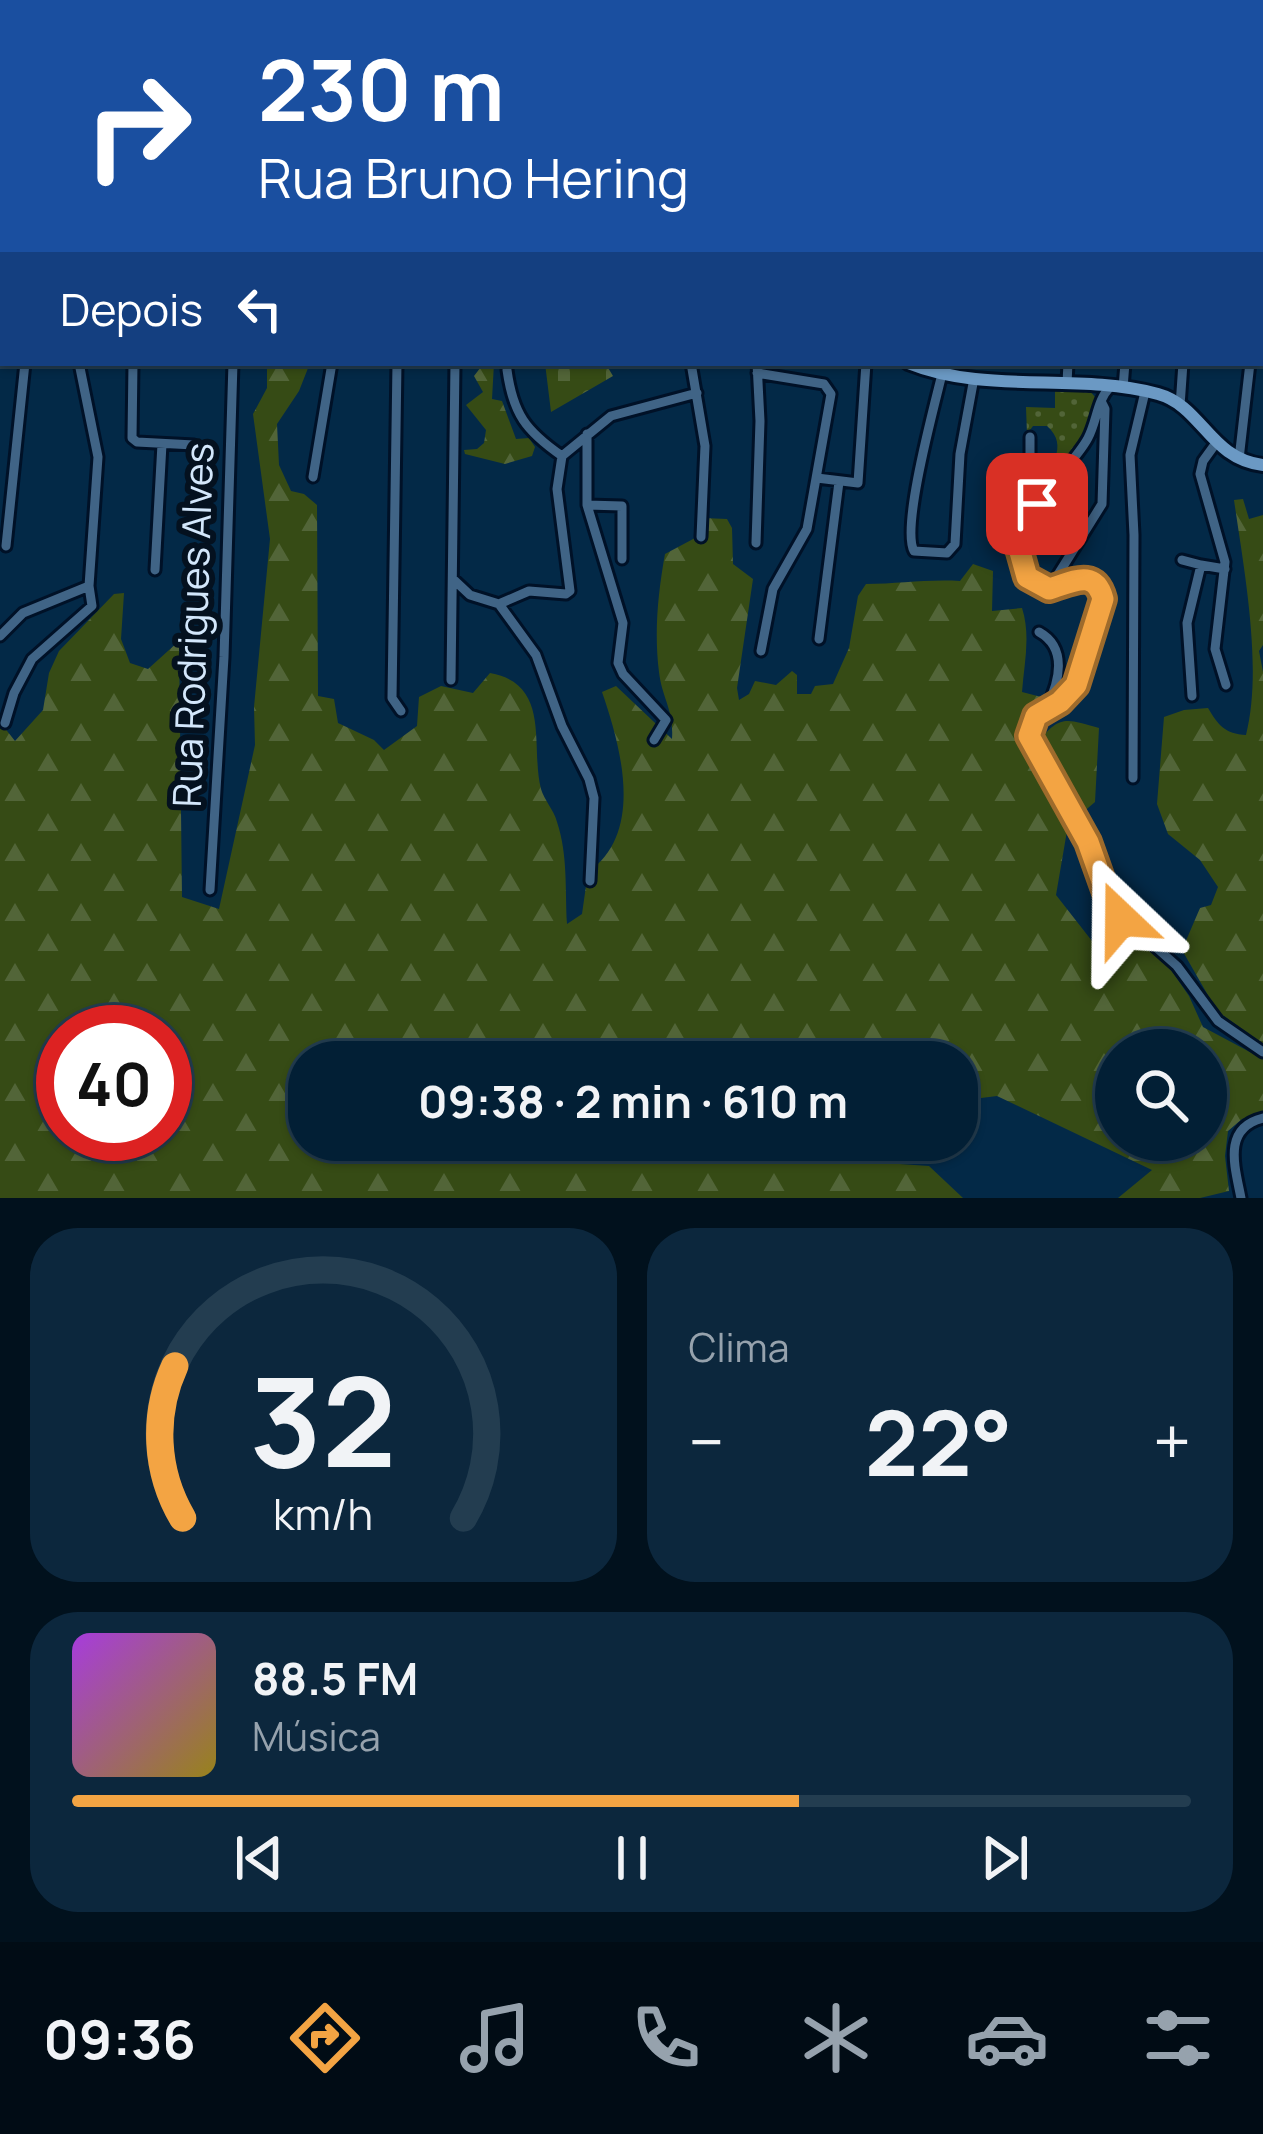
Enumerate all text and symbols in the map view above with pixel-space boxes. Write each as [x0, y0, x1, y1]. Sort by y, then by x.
text: 230 m [258, 31, 504, 146]
icon: right [60, 48, 216, 204]
text: Rua Bruno Hering [258, 140, 689, 214]
icon: left [227, 276, 293, 342]
text: Depois [60, 278, 203, 340]
street label: Rua Rodrigues Alves [159, 442, 225, 808]
pin [986, 453, 1088, 555]
icon: arrive [1004, 471, 1070, 537]
position arrow [1058, 856, 1184, 982]
speed limit sign: 40 [36, 1005, 192, 1161]
map controls [1095, 1029, 1227, 1161]
button: search [1095, 1029, 1227, 1161]
text: 09:38 · 2 min · 610 m [418, 1070, 848, 1132]
text: Clima [689, 1320, 789, 1374]
text: 32 [250, 1334, 397, 1504]
text: 22° [865, 1380, 1012, 1503]
text: − [689, 1396, 724, 1486]
text: + [1153, 1396, 1191, 1486]
text: km/h [273, 1484, 373, 1543]
text: 88.5 FM [252, 1647, 418, 1709]
text: Música [252, 1709, 381, 1763]
icon: previous [226, 1825, 292, 1891]
icon: pause [599, 1825, 665, 1891]
icon: next [972, 1825, 1038, 1891]
icon: directions [283, 1996, 367, 2080]
icon: music [453, 1996, 537, 2080]
icon: phone [624, 1996, 708, 2080]
icon: climate [794, 1996, 878, 2080]
icon: car [965, 1996, 1049, 2080]
icon: filters [1136, 1996, 1220, 2080]
text: 09:36 [43, 2001, 196, 2075]

